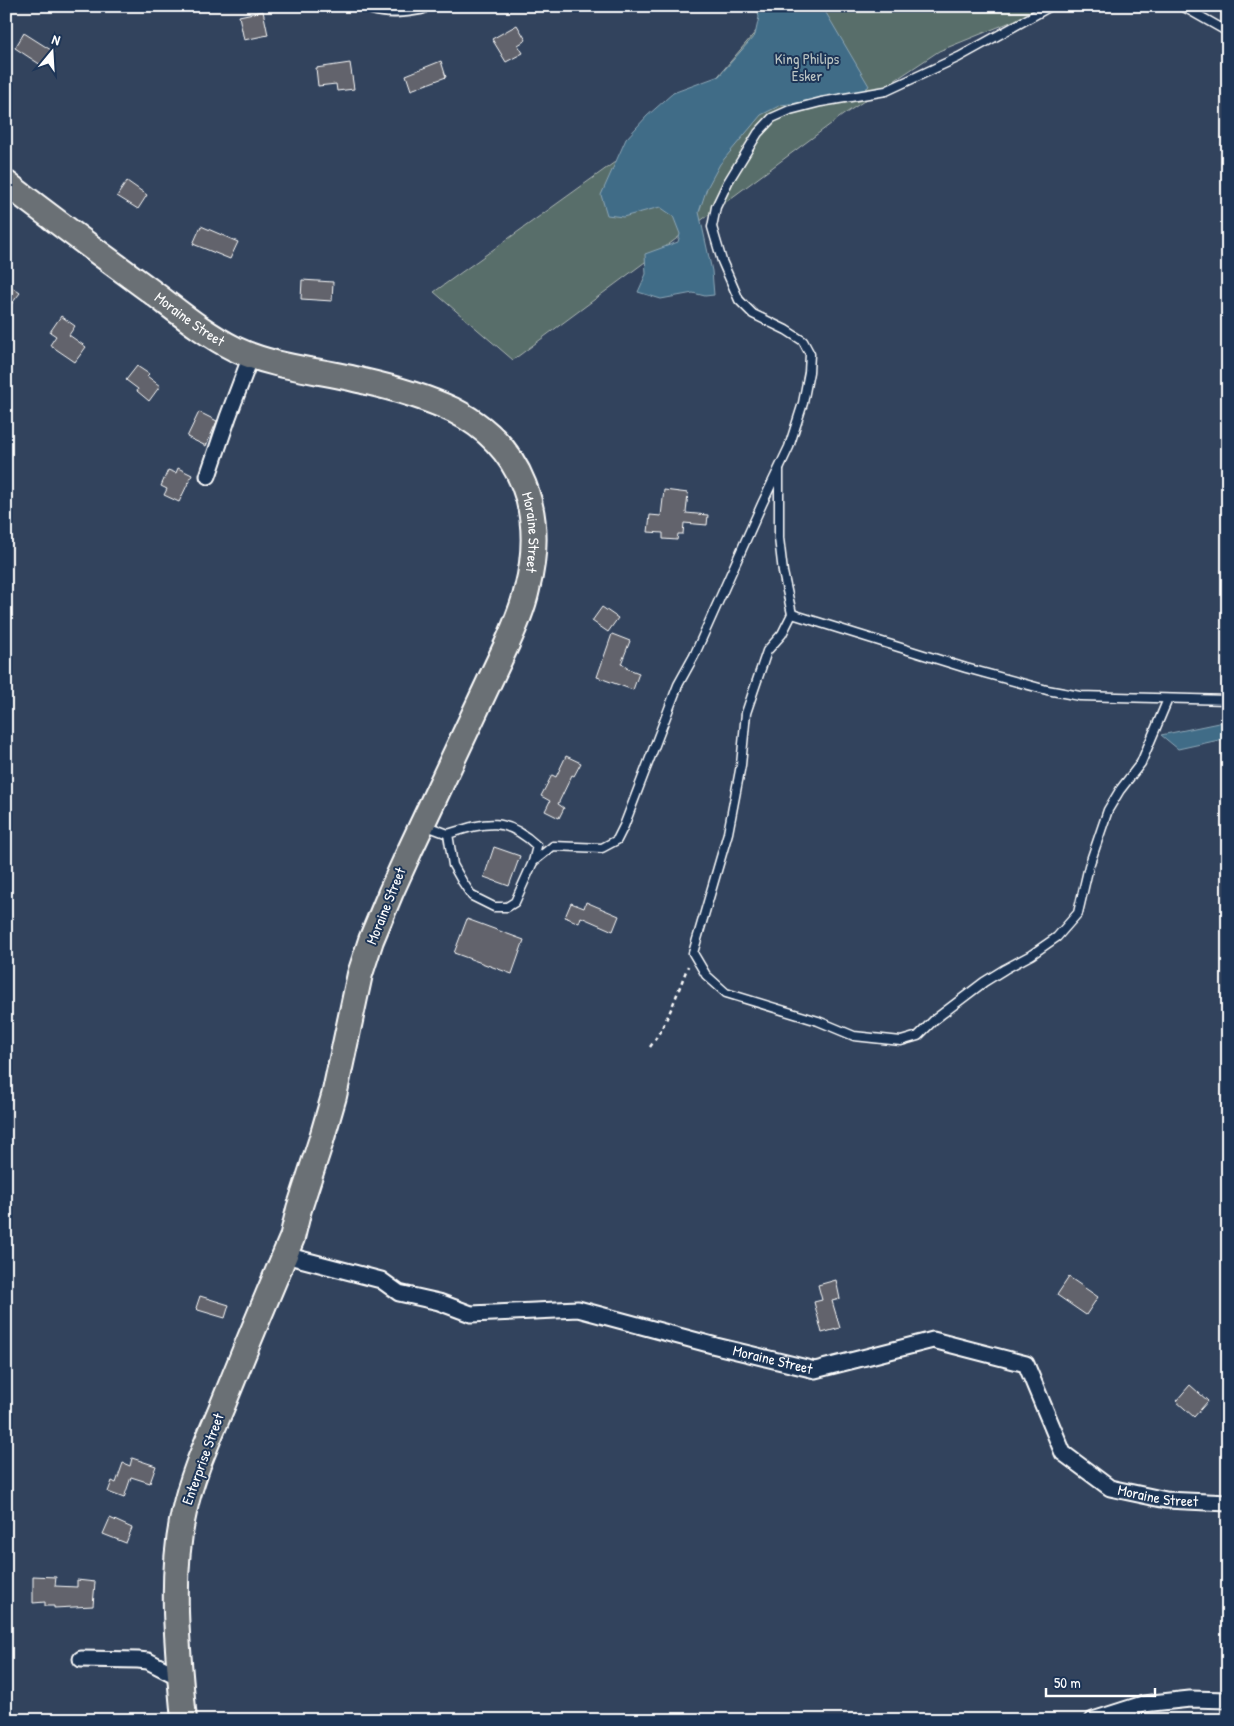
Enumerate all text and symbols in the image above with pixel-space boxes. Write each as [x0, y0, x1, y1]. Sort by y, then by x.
north arrow [28, 28, 78, 78]
text: N [50, 29, 63, 50]
park label: King Philips Esker [775, 48, 839, 86]
street label: Moraine Street [151, 287, 229, 352]
street label: Moraine Street [517, 489, 545, 575]
street label: Moraine Street [361, 864, 411, 947]
street label: Moraine Street [731, 1340, 816, 1379]
street label: Enterprise Street [176, 1409, 229, 1508]
street label: Moraine Street [1116, 1479, 1199, 1512]
scale bar [1046, 1666, 1155, 1698]
text: 50 m [1054, 1672, 1081, 1693]

